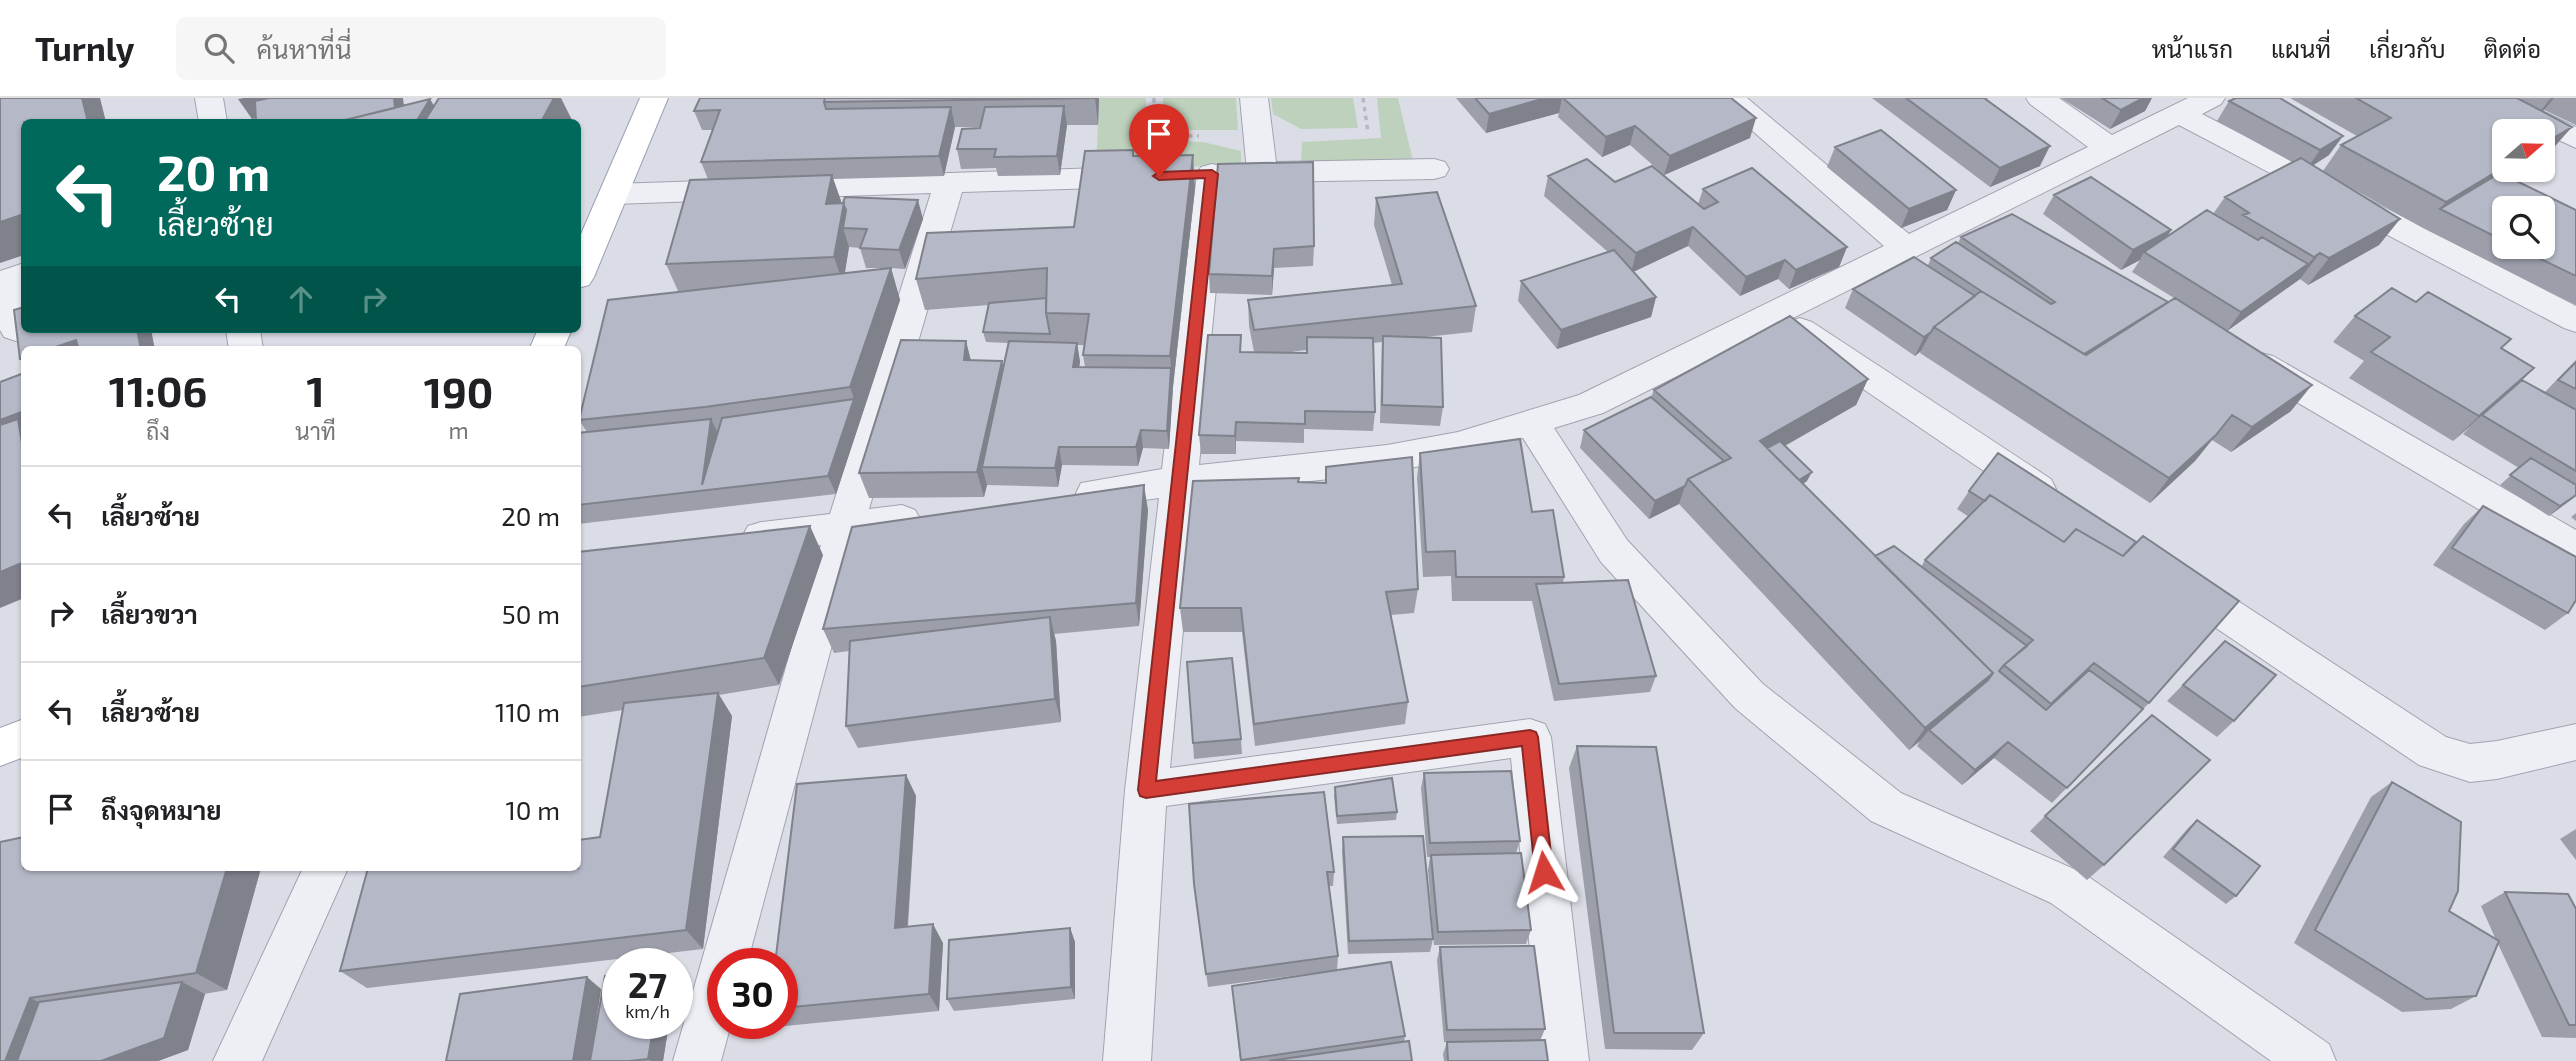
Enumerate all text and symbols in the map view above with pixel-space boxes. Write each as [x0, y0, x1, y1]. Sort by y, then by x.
search box [176, 17, 666, 80]
text: Turnly [35, 28, 134, 68]
icon: search [200, 29, 238, 67]
text: ค้นหาที่นี่ [256, 33, 351, 64]
text: หน้าแรก [2152, 34, 2233, 63]
text: แผนที่ [2271, 34, 2331, 63]
text: เกี่ยวกับ [2369, 34, 2446, 63]
text: ติดต่อ [2484, 34, 2541, 63]
pin [1129, 104, 1189, 176]
icon: arrive [1140, 115, 1178, 153]
north arrow [2492, 119, 2555, 182]
map controls [2492, 119, 2555, 259]
text: 20 m [157, 142, 270, 201]
icon: left [42, 147, 133, 238]
button: search [2492, 196, 2555, 259]
text: เลี้ยวซ้าย [157, 204, 274, 242]
icon: left [209, 280, 247, 318]
icon: ahead [282, 280, 320, 318]
icon: right [355, 280, 393, 318]
text: 11:06 [109, 365, 207, 415]
text: 1 [306, 365, 325, 415]
text: 190 [424, 366, 493, 416]
text: m [448, 416, 469, 444]
text: ถึง [146, 417, 170, 445]
text: นาที [295, 417, 336, 445]
icon: left [42, 496, 80, 534]
text: เลี้ยวซ้าย [101, 500, 200, 531]
text: 20 m [501, 500, 560, 531]
icon: right [42, 594, 80, 632]
text: เลี้ยวขวา [101, 598, 198, 629]
text: 50 m [502, 598, 560, 629]
icon: left [42, 692, 80, 730]
text: เลี้ยวซ้าย [101, 696, 200, 727]
text: 110 m [495, 696, 560, 727]
icon: arrive [42, 790, 80, 828]
text: ถึงจุดหมาย [101, 794, 222, 825]
text: 10 m [505, 794, 560, 825]
position arrow [1507, 835, 1581, 909]
speed limit sign: 30 [707, 948, 798, 1039]
text: 27 [628, 963, 667, 1005]
text: km/h [625, 1000, 670, 1022]

